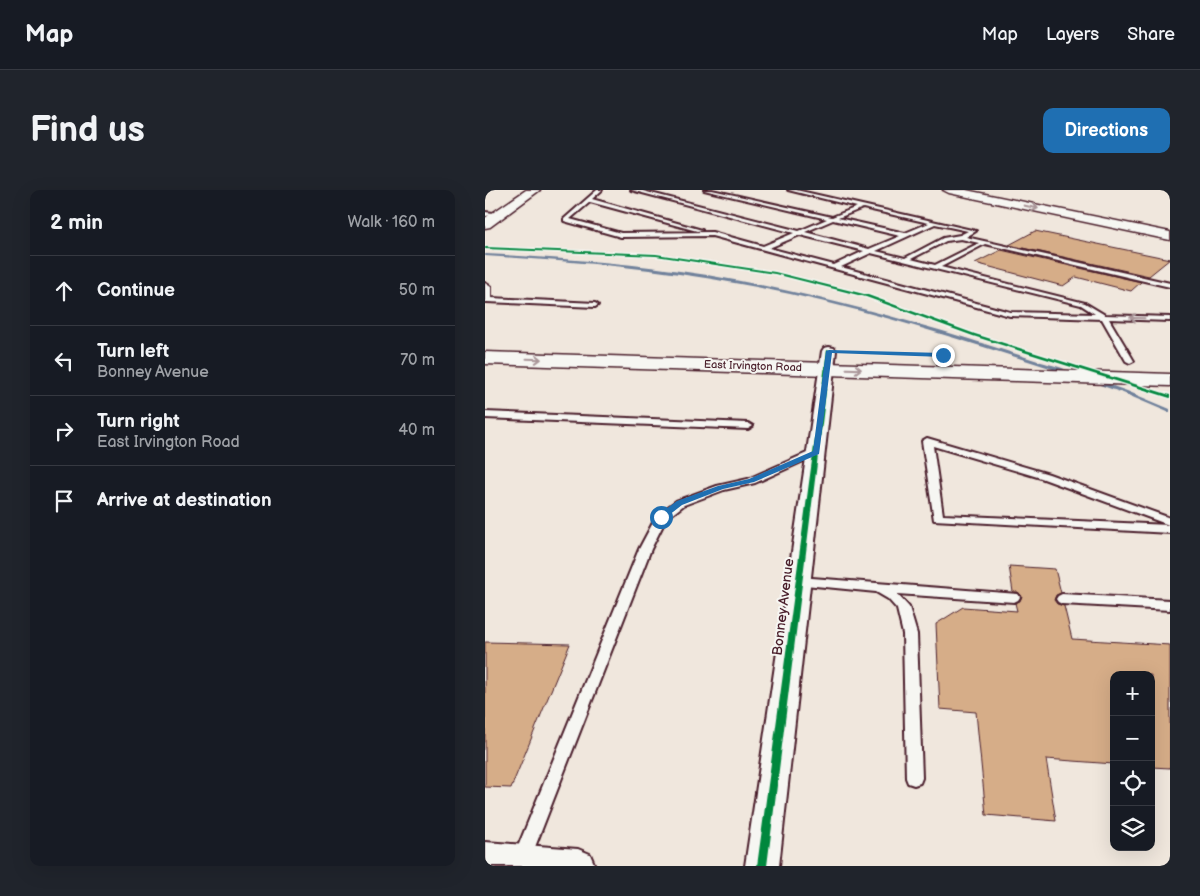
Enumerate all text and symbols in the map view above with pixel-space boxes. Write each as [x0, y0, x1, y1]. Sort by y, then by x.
text: Map [25, 20, 73, 49]
text: Map [982, 24, 1018, 45]
text: Layers [1046, 24, 1099, 45]
text: Share [1127, 24, 1175, 45]
button: Directions [1043, 108, 1170, 153]
text: Find us [30, 109, 145, 152]
one-way arrow [1023, 203, 1039, 213]
text: 2 min [50, 210, 103, 235]
text: Walk · 160 m [347, 213, 435, 232]
icon: ahead [50, 277, 78, 305]
text: Continue [97, 279, 175, 302]
text: 50 m [399, 281, 435, 300]
one-way arrow [1129, 314, 1145, 323]
text: Turn left [97, 340, 169, 363]
route end [932, 344, 955, 367]
icon: left [50, 347, 78, 375]
text: 70 m [400, 351, 435, 370]
one-way arrow [525, 354, 541, 364]
street label: East Irvington Road [704, 358, 802, 374]
text: Bonney Avenue [97, 363, 209, 382]
one-way arrow [845, 365, 861, 374]
text: Turn right [97, 410, 180, 433]
icon: right [50, 417, 78, 445]
text: 40 m [398, 421, 435, 440]
text: East Irvington Road [97, 433, 240, 452]
icon: arrive [50, 487, 78, 515]
text: Arrive at destination [97, 489, 272, 512]
route start [650, 506, 673, 529]
street label: Bonney Avenue [769, 557, 797, 657]
map controls [1110, 671, 1155, 851]
button: + [1110, 671, 1155, 716]
button: − [1110, 716, 1155, 761]
button: locate [1110, 761, 1155, 806]
button: layers [1110, 806, 1155, 851]

